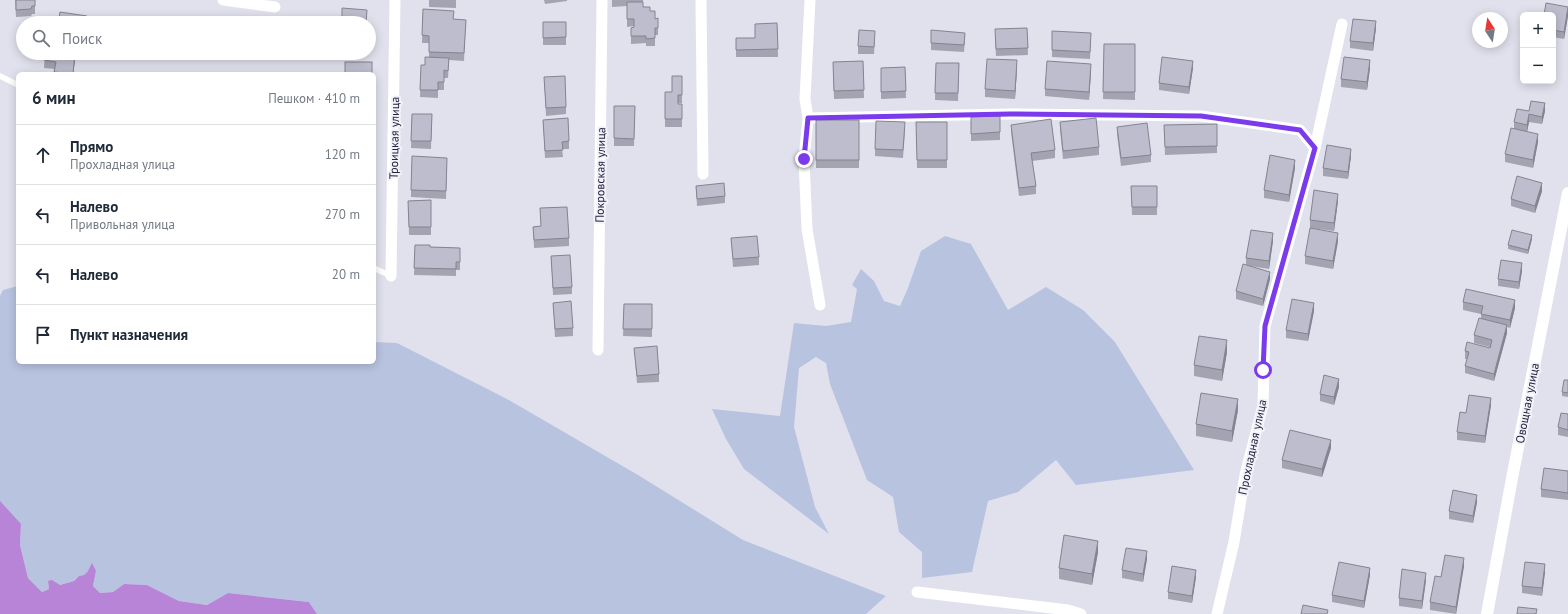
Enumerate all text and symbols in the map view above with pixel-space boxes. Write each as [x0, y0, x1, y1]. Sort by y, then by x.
north arrow [1472, 12, 1508, 48]
map controls [1520, 12, 1556, 84]
button: + [1520, 12, 1556, 48]
search box [16, 16, 376, 60]
icon: search [30, 27, 52, 49]
text: Поиск [62, 29, 102, 48]
button: − [1520, 48, 1556, 84]
text: 6 мин [32, 87, 76, 109]
text: Пешком · 410 m [268, 90, 360, 107]
street label: Троицкая улица [386, 97, 402, 179]
street label: Покровская улица [592, 127, 608, 223]
text: Прямо [70, 137, 113, 156]
icon: ahead [32, 144, 54, 166]
text: 120 m [325, 146, 360, 163]
route end [795, 150, 813, 168]
text: Прохладная улица [70, 156, 175, 173]
text: Налево [70, 197, 118, 216]
icon: left [32, 204, 54, 226]
text: 270 m [325, 206, 360, 223]
text: Привольная улица [70, 216, 175, 233]
icon: left [32, 264, 54, 286]
text: Налево [70, 265, 118, 284]
text: 20 m [332, 266, 360, 283]
icon: arrive [32, 324, 54, 346]
text: Пункт назначения [70, 325, 188, 344]
route start [1254, 361, 1272, 379]
street label: Овощная улица [1512, 362, 1542, 444]
street label: Прохладная улица [1235, 398, 1269, 496]

